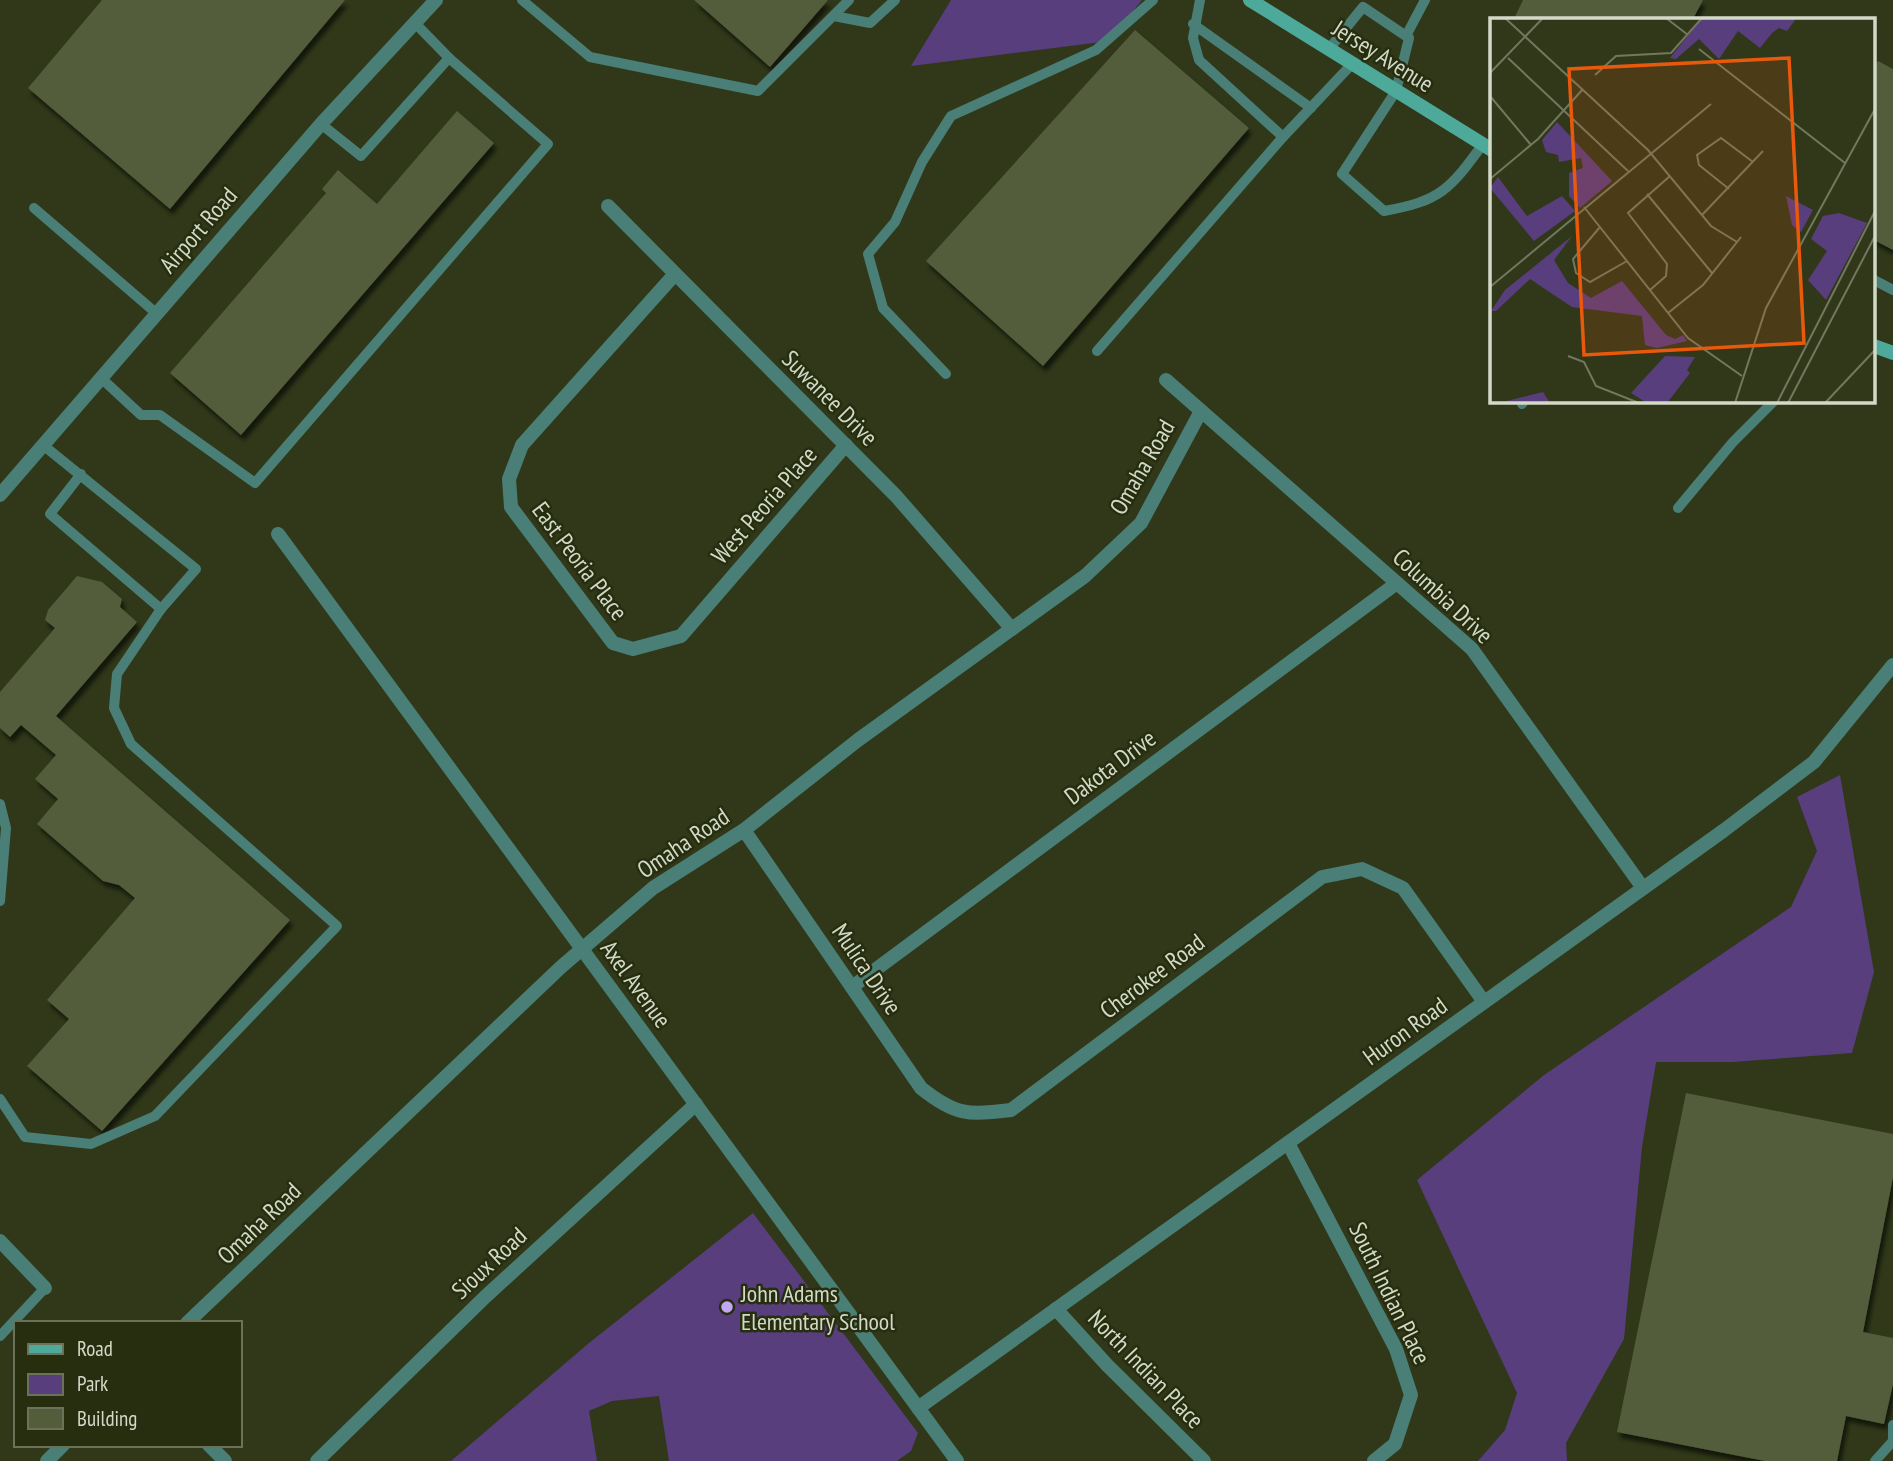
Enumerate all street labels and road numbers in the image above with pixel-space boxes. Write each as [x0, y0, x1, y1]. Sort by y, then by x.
street label: Jersey Avenue [1326, 12, 1439, 99]
street label: Airport Road [152, 181, 244, 279]
street label: Suwanee Drive [775, 343, 885, 453]
street label: Omaha Road [1102, 414, 1182, 520]
street label: West Peoria Place [704, 440, 824, 570]
street label: East Peoria Place [525, 496, 635, 626]
street label: Columbia Drive [1386, 542, 1500, 650]
street label: Dakota Drive [1058, 723, 1162, 811]
street label: Omaha Road [631, 801, 735, 885]
street label: Mulica Drive [825, 917, 909, 1021]
street label: Cherokee Road [1093, 927, 1211, 1025]
street label: Axel Avenue [594, 934, 678, 1034]
street label: Huron Road [1357, 990, 1453, 1072]
street label: Omaha Road [211, 1176, 307, 1270]
street label: South Indian Place [1342, 1217, 1438, 1369]
street label: Sioux Road [445, 1220, 533, 1306]
street label: North Indian Place [1081, 1303, 1211, 1435]

